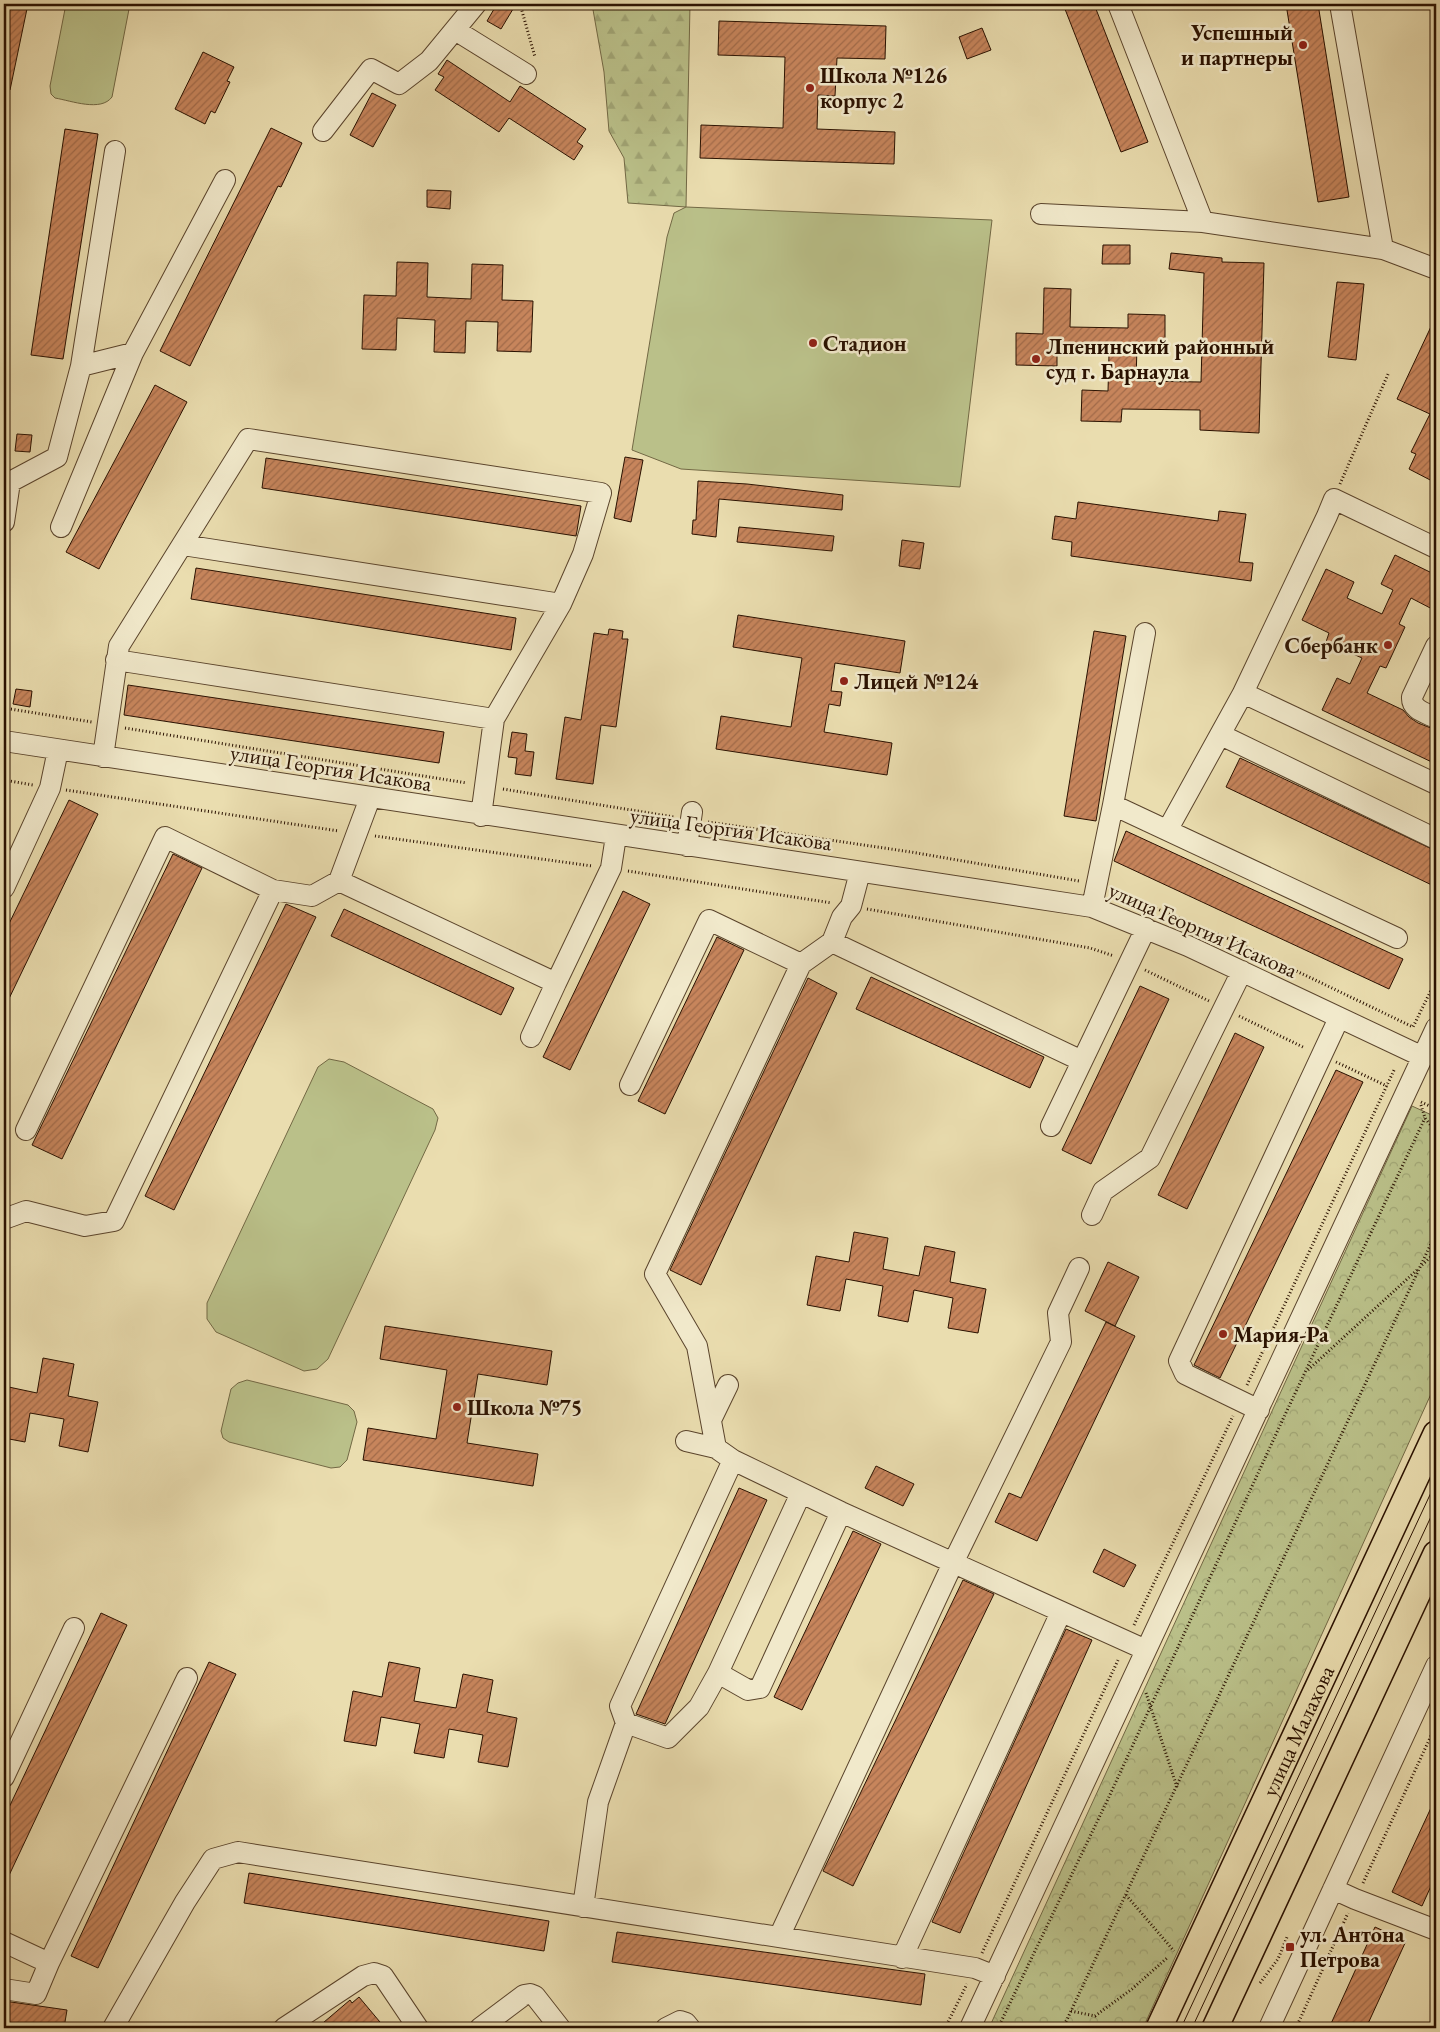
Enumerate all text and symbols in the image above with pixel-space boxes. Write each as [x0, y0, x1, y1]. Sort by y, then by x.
place label: Успешный и партнеры [1181, 18, 1293, 72]
marker: Успешный и партнеры [1297, 39, 1309, 51]
place label: Школа №126 корпус 2 [820, 61, 947, 115]
marker: Школа №126 корпус 2 [804, 82, 816, 94]
place label: Стадион [823, 329, 907, 358]
place label: Лпенинский районный суд г. Барнаула [1046, 332, 1274, 386]
marker: Стадион [807, 337, 819, 349]
marker: Лпенинский районный суд г. Барнаула [1030, 353, 1042, 365]
place label: Сбербанк [1285, 631, 1379, 660]
marker: Сбербанк [1382, 639, 1394, 651]
place label: Лицей №124 [854, 667, 978, 696]
marker: Лицей №124 [838, 675, 850, 687]
street label: улица Георгия Исакова [228, 738, 434, 798]
street label: улица Георгия Исакова [628, 800, 834, 858]
street label: улица Георгия Исакова [1104, 875, 1302, 985]
place label: Мария-Ра [1233, 1320, 1329, 1349]
marker: Мария-Ра [1217, 1328, 1229, 1340]
place label: Школа №75 [467, 1393, 582, 1422]
marker: Школа №75 [451, 1401, 463, 1413]
street label: улица Малахова [1255, 1660, 1341, 1801]
place label: ул. Антона Петрова [1300, 1920, 1405, 1974]
marker: ул. Антона Петрова [1284, 1941, 1296, 1953]

